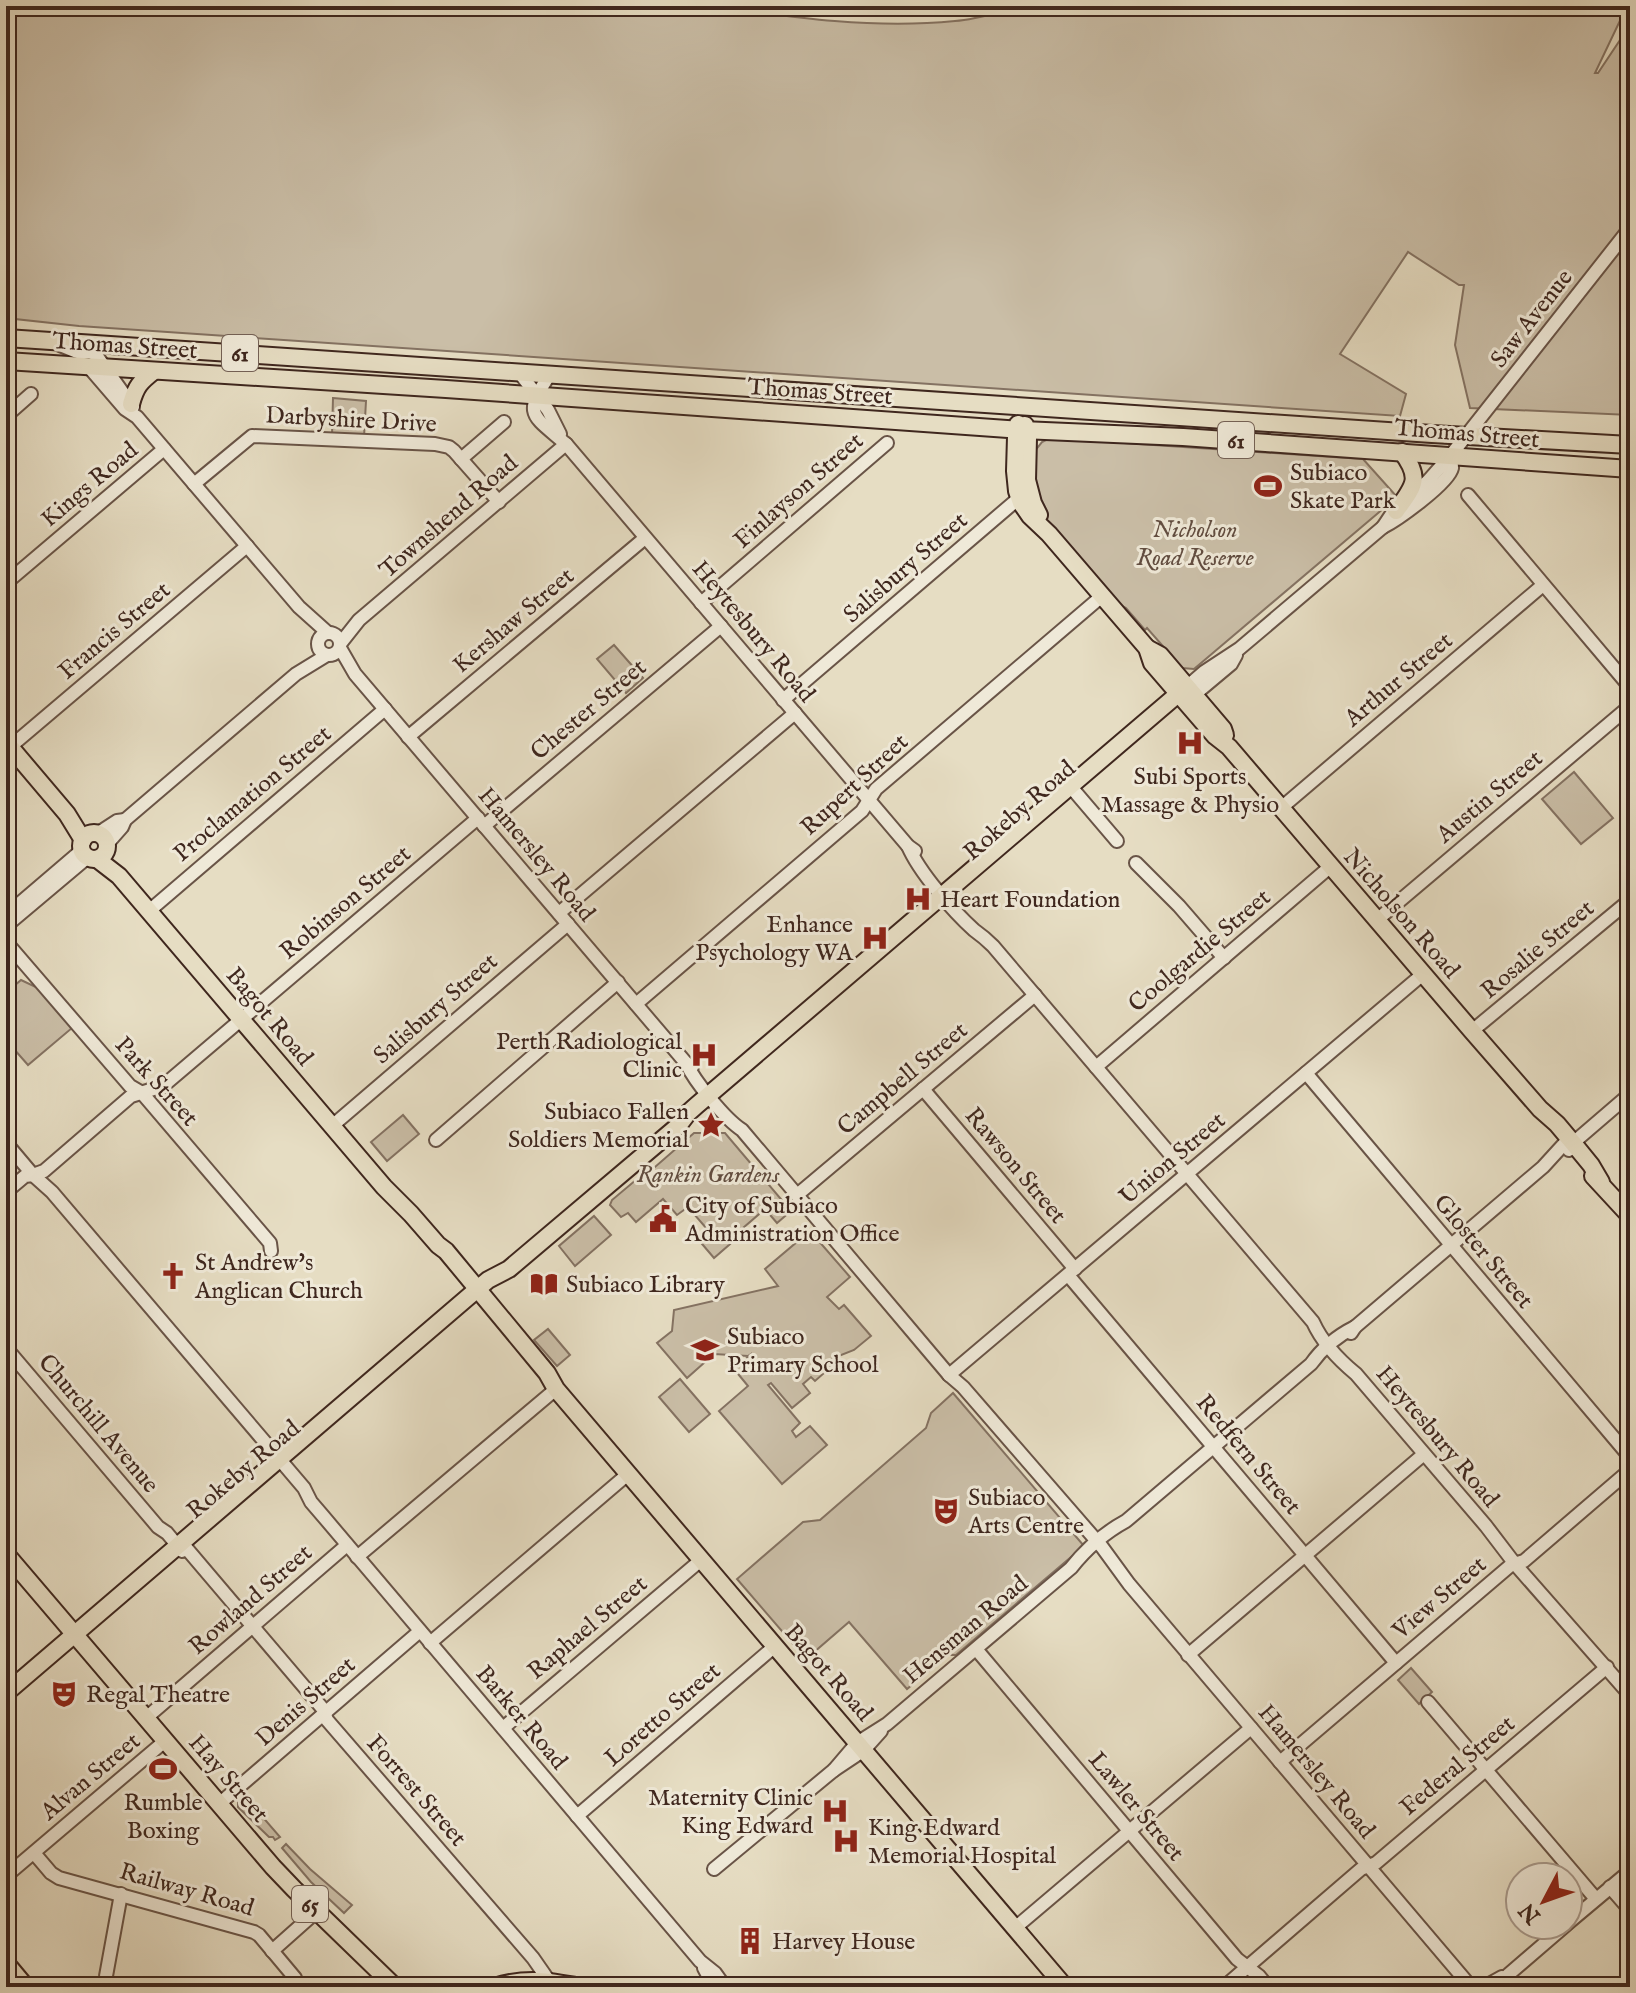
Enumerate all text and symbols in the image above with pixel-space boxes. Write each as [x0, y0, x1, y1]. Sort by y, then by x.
street label: Saw Avenue [1484, 263, 1580, 374]
street label: Thomas Street [51, 326, 199, 367]
road number: 61 [222, 335, 258, 371]
street label: Thomas Street [746, 372, 894, 413]
street label: Darbyshire Drive [264, 401, 437, 440]
street label: Thomas Street [1393, 413, 1541, 456]
road number: 61 [1218, 422, 1254, 458]
street label: Finlayson Street [728, 426, 870, 556]
street label: Kings Road [35, 435, 145, 535]
street label: Townshend Road [373, 448, 525, 586]
place label: Subiaco Skate Park [1290, 458, 1396, 517]
sports icon: Subiaco Skate Park [1253, 471, 1283, 501]
street label: Salisbury Street [837, 506, 975, 631]
park label: Nicholson Road Reserve [1136, 515, 1254, 574]
street label: Heytesbury Road [684, 555, 821, 710]
street label: Kershaw Street [447, 561, 581, 681]
street label: Francis Street [53, 575, 177, 687]
street label: Arthur Street [1338, 626, 1459, 735]
street label: Chester Street [525, 653, 653, 768]
street label: Proclamation Street [168, 719, 338, 869]
street label: Rupert Street [795, 727, 916, 843]
hospital icon: Subi Sports Massage & Physio [1175, 728, 1205, 758]
street label: Austin Street [1430, 744, 1549, 851]
street label: Rokeby Road [958, 754, 1083, 868]
place label: Subi Sports Massage & Physio [1101, 762, 1279, 821]
street label: Hamersley Road [470, 781, 601, 929]
street label: Robinson Street [274, 839, 418, 967]
street label: Nicholson Road [1336, 842, 1466, 986]
street label: Coolgardie Street [1122, 882, 1278, 1020]
hospital icon: Heart Foundation [903, 884, 933, 914]
place label: Heart Foundation [940, 885, 1121, 916]
street label: Rosalie Street [1475, 894, 1601, 1007]
place label: Enhance Psychology WA [695, 910, 854, 969]
hospital icon: Enhance Psychology WA [860, 923, 890, 953]
street label: Salisbury Street [367, 947, 505, 1072]
street label: Bagot Road [218, 961, 319, 1073]
street label: Campbell Street [831, 1016, 975, 1143]
place label: Perth Radiological Clinic [496, 1027, 682, 1086]
street label: Park Street [107, 1031, 204, 1133]
hospital icon: Perth Radiological Clinic [689, 1040, 719, 1070]
place label: Subiaco Fallen Soldiers Memorial [508, 1097, 689, 1156]
street label: Rawson Street [957, 1101, 1073, 1231]
street label: Union Street [1113, 1106, 1232, 1213]
place icon: Subiaco Fallen Soldiers Memorial [696, 1110, 726, 1140]
park label: Rankin Gardens [637, 1160, 781, 1191]
street label: Gloster Street [1426, 1188, 1540, 1315]
place label: City of Subiaco Administration Office [684, 1191, 899, 1250]
public building icon: City of Subiaco Administration Office [648, 1204, 678, 1234]
place label: St Andrew's Anglican Church [194, 1248, 363, 1307]
church icon: St Andrew's Anglican Church [158, 1261, 188, 1291]
library icon: Subiaco Library [529, 1269, 559, 1299]
place label: Subiaco Library [566, 1270, 725, 1301]
place label: Subiaco Primary School [727, 1322, 879, 1381]
school or university icon: Subiaco Primary School [690, 1335, 720, 1365]
street label: Churchill Avenue [31, 1348, 165, 1500]
street label: Heytesbury Road [1368, 1360, 1505, 1515]
street label: Redfern Street [1188, 1388, 1307, 1522]
street label: Rokeby Road [181, 1414, 307, 1527]
place label: Subiaco Arts Centre [967, 1483, 1084, 1542]
theatre icon: Subiaco Arts Centre [931, 1496, 961, 1526]
street label: Rowland Street [183, 1538, 319, 1662]
street label: View Street [1386, 1550, 1493, 1647]
street label: Raphael Street [522, 1569, 654, 1687]
street label: Hensman Road [897, 1569, 1035, 1691]
street label: Bagot Road [777, 1618, 879, 1729]
street label: Denis Street [249, 1650, 362, 1754]
street label: Loretto Street [598, 1656, 728, 1774]
street label: Barker Road [468, 1659, 574, 1777]
theatre icon: Regal Theatre [49, 1679, 79, 1709]
place label: Regal Theatre [86, 1680, 230, 1711]
street label: Hamersley Road [1250, 1698, 1381, 1846]
street label: Federal Street [1394, 1709, 1522, 1823]
street label: Alvan Street [34, 1726, 147, 1829]
street label: Hay Street [181, 1728, 275, 1830]
street label: Forrest Street [359, 1729, 473, 1853]
street label: Lawler Street [1081, 1746, 1191, 1868]
sports icon: Rumble Boxing [148, 1754, 178, 1784]
place label: Maternity Clinic King Edward [648, 1783, 813, 1842]
place label: Rumble Boxing [123, 1788, 203, 1847]
hospital icon: Maternity Clinic King Edward [820, 1796, 850, 1826]
place label: King Edward Memorial Hospital [868, 1813, 1057, 1872]
hospital icon: King Edward Memorial Hospital [831, 1826, 861, 1856]
street label: Railway Road [116, 1856, 257, 1924]
north arrow [1504, 1861, 1584, 1941]
road number: 65 [292, 1886, 328, 1922]
text: N [1514, 1896, 1548, 1930]
building icon: Harvey House [735, 1926, 765, 1956]
place label: Harvey House [772, 1927, 915, 1958]

